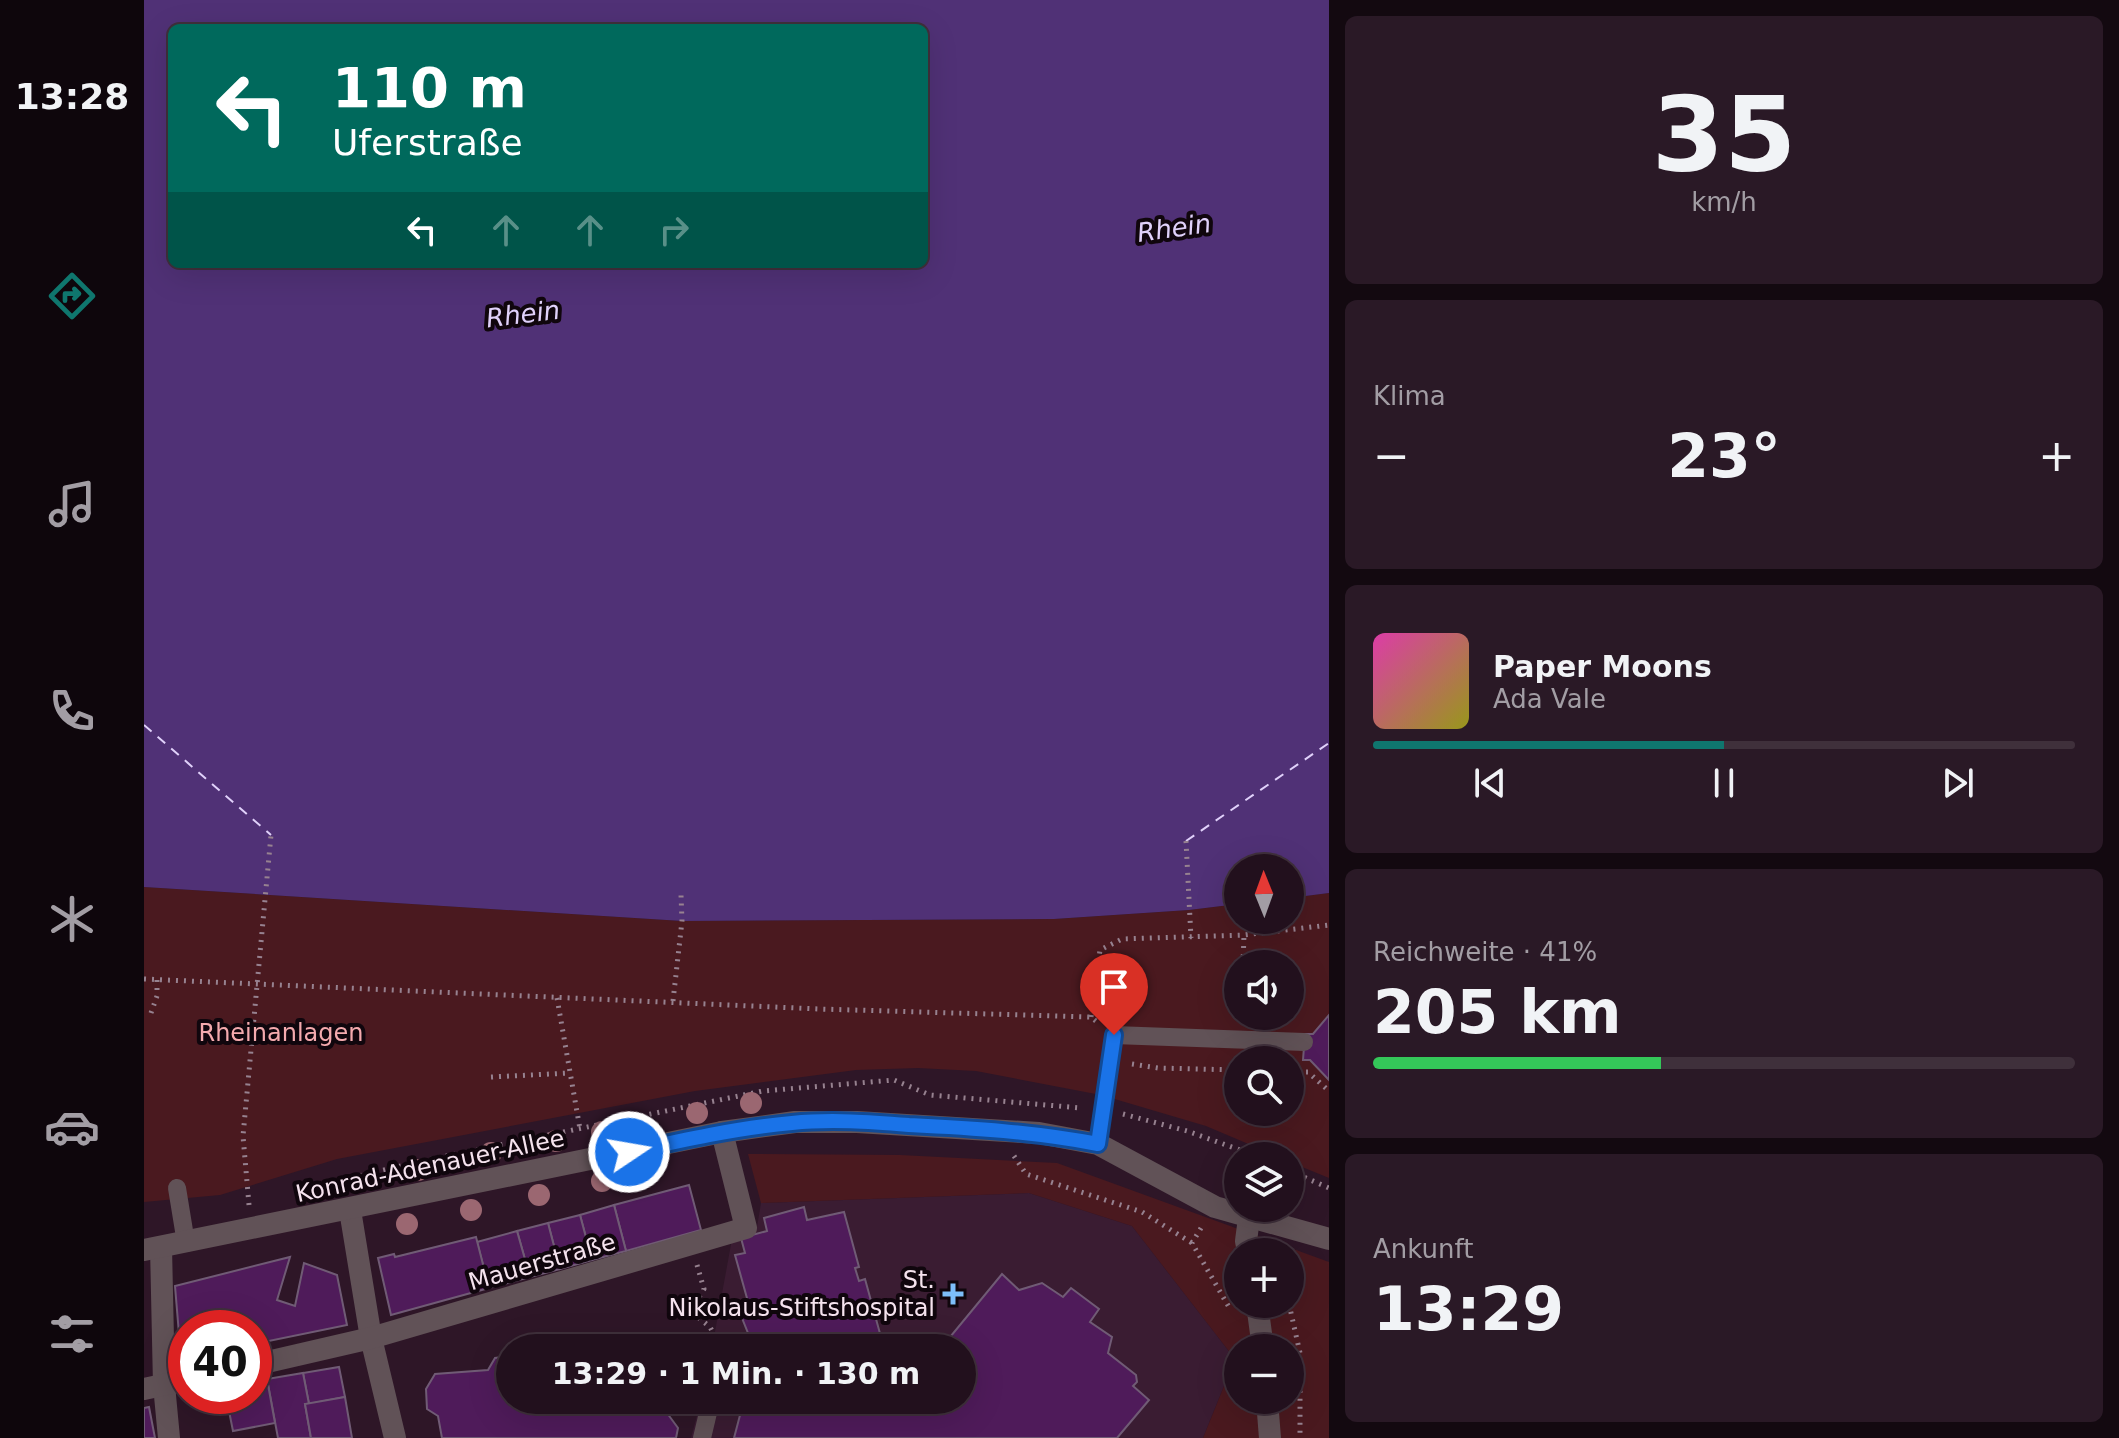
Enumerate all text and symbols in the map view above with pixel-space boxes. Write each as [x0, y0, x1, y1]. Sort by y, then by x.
text: 110 m [332, 55, 527, 120]
icon: left [200, 56, 304, 160]
text: 35 [1652, 74, 1796, 196]
text: 13:28 [15, 76, 129, 117]
text: Uferstraße [332, 122, 523, 163]
text: km/h [1691, 187, 1757, 217]
icon: left [400, 208, 444, 252]
icon: ahead [484, 208, 528, 252]
icon: ahead [568, 208, 612, 252]
icon: right [652, 208, 696, 252]
water label: Rhein [1135, 208, 1213, 248]
icon: directions [44, 268, 100, 324]
water label: Rhein [484, 295, 562, 333]
text: Klima [1373, 381, 1446, 411]
text: 23° [1667, 421, 1781, 491]
text: − [1373, 430, 1410, 481]
text: + [2038, 430, 2075, 481]
icon: music [44, 476, 100, 532]
text: Paper Moons [1493, 649, 1712, 684]
icon: phone [44, 683, 100, 739]
text: Ada Vale [1493, 684, 1606, 714]
icon: previous [1468, 761, 1512, 805]
icon: pause [1702, 761, 1746, 805]
icon: next [1936, 761, 1980, 805]
north arrow [1224, 854, 1304, 934]
map controls [1224, 854, 1304, 1414]
icon: climate [44, 891, 100, 947]
text: Reichweite · 41% [1373, 937, 1597, 967]
button: sound [1224, 950, 1304, 1030]
pin [1080, 953, 1148, 1035]
icon: arrive [1092, 965, 1136, 1009]
text: 205 km [1373, 977, 1622, 1047]
park label: Rheinanlagen [198, 1019, 364, 1047]
button: search [1224, 1046, 1304, 1126]
icon: car [44, 1099, 100, 1155]
position arrow [587, 1110, 671, 1194]
street label: Konrad-Adenauer-Allee [293, 1124, 567, 1208]
button: layers [1224, 1142, 1304, 1222]
street label: Mauerstraße [465, 1228, 619, 1296]
text: Ankunft [1373, 1234, 1473, 1264]
button: + [1224, 1238, 1304, 1318]
place label: St. Nikolaus-Stiftshospital [669, 1266, 935, 1322]
text: 13:29 [1373, 1274, 1564, 1344]
marker: St. Nikolaus-Stiftshospital [942, 1283, 964, 1305]
icon: filters [44, 1306, 100, 1362]
speed limit sign: 40 [168, 1310, 272, 1414]
button: − [1224, 1334, 1304, 1414]
text: 13:29 · 1 Min. · 130 m [552, 1356, 920, 1391]

